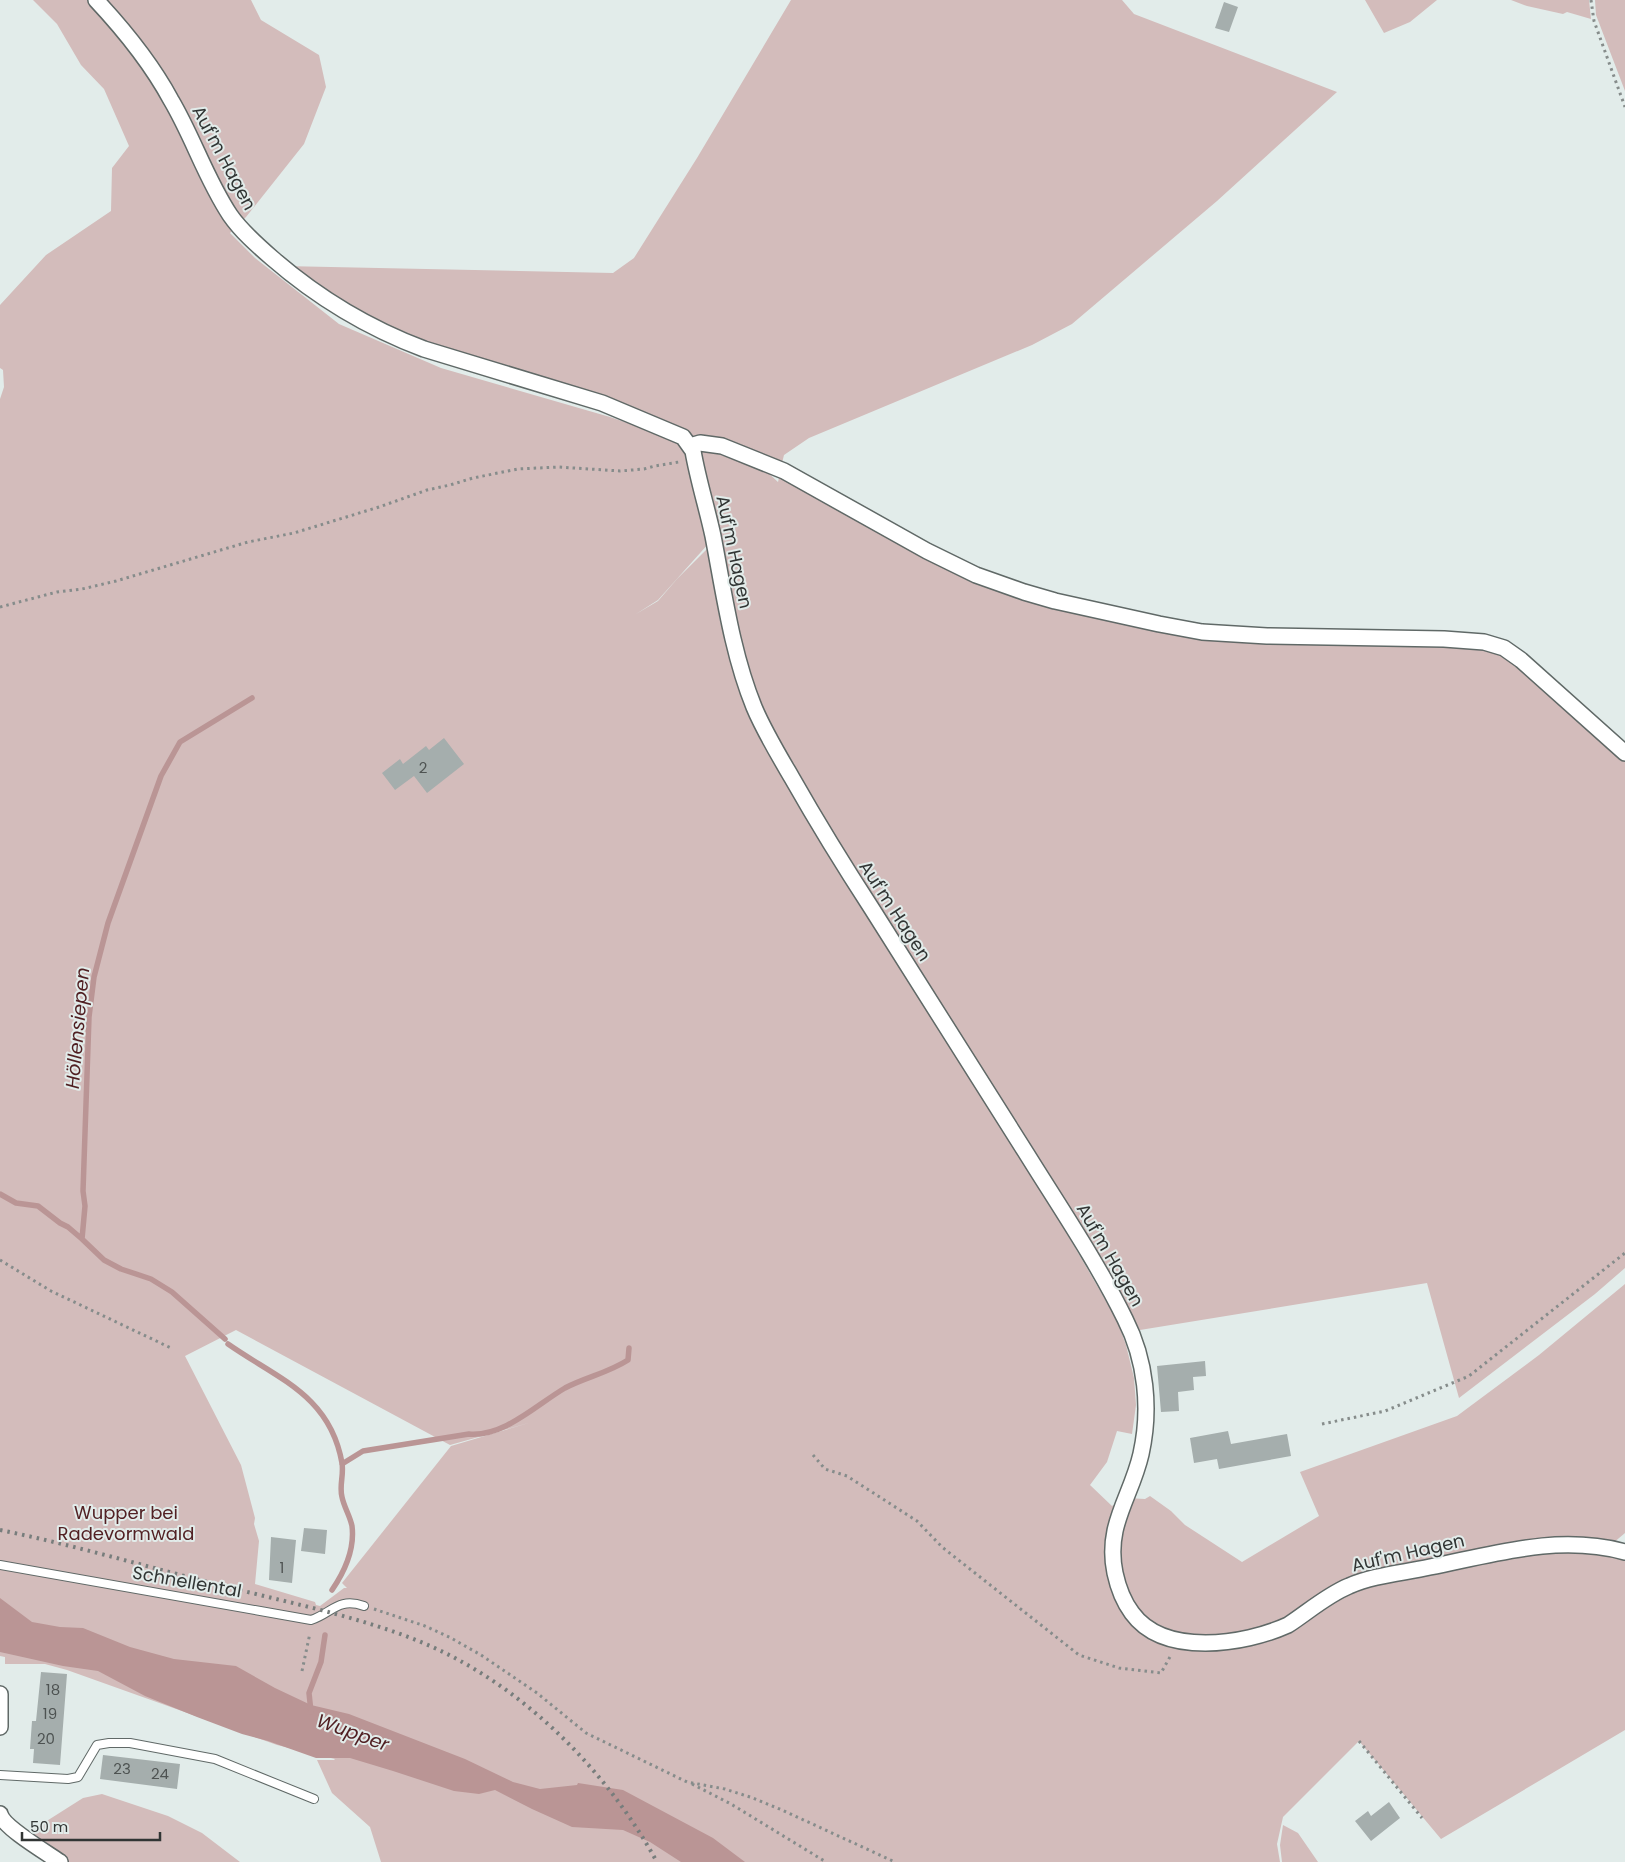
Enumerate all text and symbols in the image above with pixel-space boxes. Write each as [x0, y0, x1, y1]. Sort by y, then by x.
street label: Auf'm Hagen [186, 101, 263, 215]
street label: Auf'm Hagen [710, 493, 759, 611]
house number: 2 [419, 757, 427, 778]
street label: Auf'm Hagen [854, 856, 937, 966]
water label: Höllensiepen [59, 966, 96, 1090]
street label: Auf'm Hagen [1071, 1199, 1150, 1311]
park label: Wupper bei Radevormwald [58, 1500, 194, 1546]
street label: Auf'm Hagen [1349, 1527, 1467, 1578]
house number: 1 [280, 1557, 284, 1578]
street label: Schnellental [131, 1560, 244, 1603]
house number: 18 [46, 1679, 60, 1700]
house number: 19 [43, 1703, 57, 1724]
water label: Wupper [313, 1707, 394, 1758]
house number: 20 [37, 1728, 55, 1749]
house number: 23 [113, 1758, 131, 1779]
house number: 24 [151, 1763, 169, 1784]
scale bar [22, 1810, 160, 1842]
text: 50 m [30, 1816, 68, 1837]

